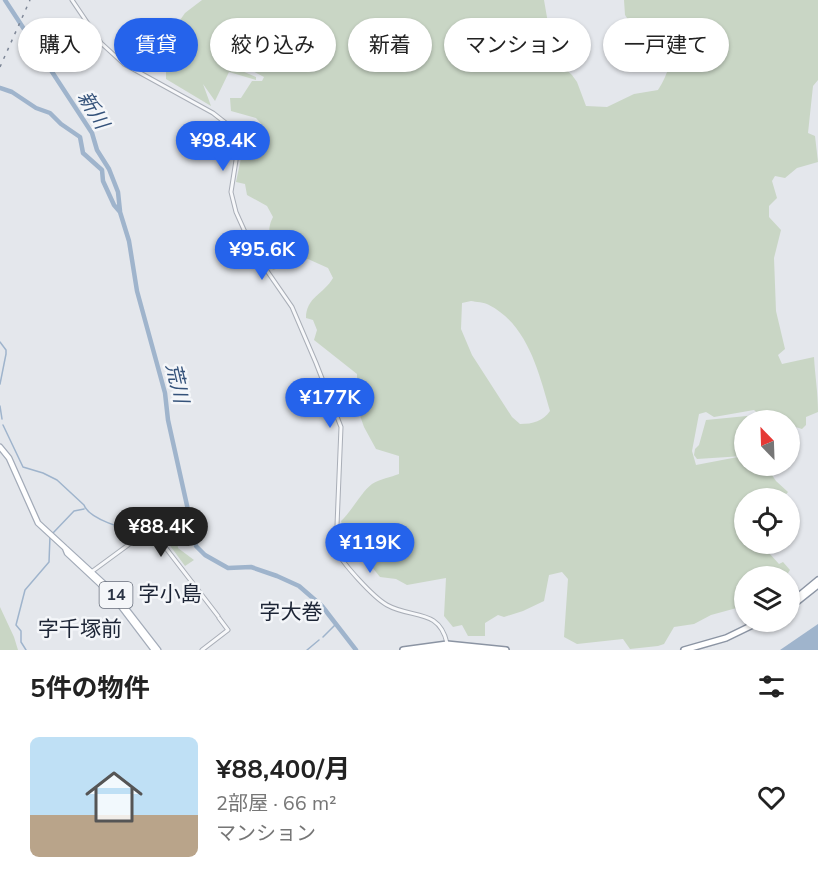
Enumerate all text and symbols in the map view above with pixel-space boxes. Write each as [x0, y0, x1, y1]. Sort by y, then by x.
chip: 購入 [18, 18, 102, 72]
chip: 賃貸 [114, 18, 198, 72]
chip: 絞り込み [210, 18, 336, 72]
chip: 新着 [348, 18, 432, 72]
chip: マンション [444, 18, 591, 72]
chip: 一戸建て [603, 18, 729, 72]
water label: 新川 [71, 86, 116, 136]
pin: ¥98.4K [174, 121, 272, 172]
text: ¥98.4K [190, 127, 256, 154]
pin: ¥95.6K [213, 230, 311, 281]
text: ¥95.6K [229, 236, 295, 263]
water label: 荒川 [159, 360, 195, 407]
pin: ¥177K [288, 378, 372, 429]
text: ¥177K [299, 384, 361, 411]
north arrow [734, 410, 800, 476]
map controls [734, 410, 800, 632]
button: locate [734, 488, 800, 554]
pin: ¥88.4K [112, 507, 210, 558]
text: ¥88.4K [128, 513, 194, 540]
pin: ¥119K [328, 523, 412, 574]
text: ¥119K [339, 529, 401, 556]
button: layers [734, 566, 800, 632]
district label: 字小島 [139, 580, 202, 608]
road number: 14 [100, 582, 132, 608]
district label: 字大巻 [260, 598, 323, 626]
district label: 字千塚前 [38, 615, 122, 643]
icon: filters [755, 670, 788, 703]
text: 5件の物件 [30, 671, 150, 706]
text: ¥88,400/月 [216, 752, 350, 787]
icon: home [78, 761, 150, 833]
icon: heart [755, 781, 788, 814]
text: 2部屋 · 66 m² [216, 790, 337, 817]
text: マンション [216, 820, 316, 847]

